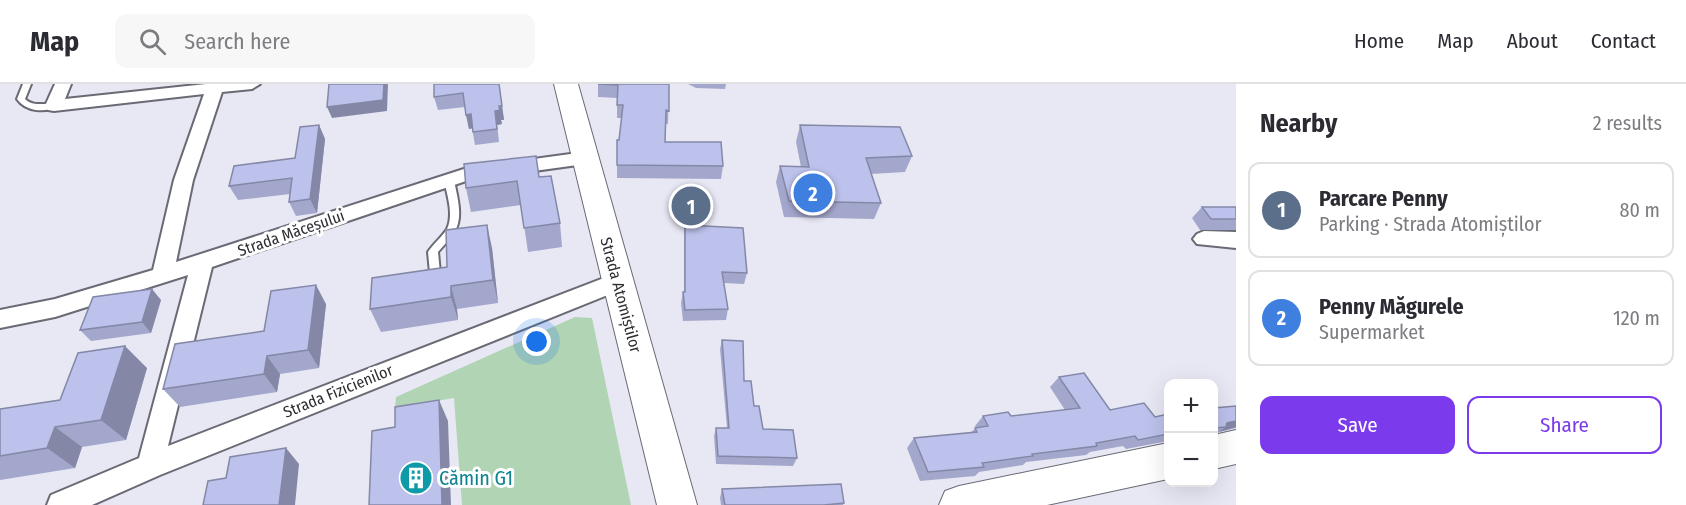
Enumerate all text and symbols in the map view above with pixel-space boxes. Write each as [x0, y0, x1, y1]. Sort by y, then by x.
search box [115, 14, 535, 68]
text: Map [30, 25, 79, 58]
icon: search [136, 25, 169, 58]
text: Search here [184, 28, 290, 55]
text: Home [1354, 28, 1404, 54]
text: Map [1437, 28, 1474, 54]
text: About [1507, 28, 1558, 54]
text: Contact [1591, 28, 1656, 54]
text: Nearby [1260, 108, 1337, 139]
text: 2 results [1593, 111, 1662, 135]
pin: 2 [794, 170, 832, 216]
pin: 1 [672, 184, 710, 228]
text: Parcare Penny [1319, 185, 1448, 212]
text: 1 [1277, 198, 1286, 222]
text: 80 m [1620, 198, 1660, 222]
street label: Strada Măceșului [235, 206, 347, 261]
text: Parking · Strada Atomiștilor [1319, 212, 1541, 236]
street label: Strada Atomiștilor [595, 235, 646, 355]
text: Penny Măgurele [1319, 293, 1464, 320]
text: 2 [1277, 306, 1286, 330]
text: 120 m [1613, 306, 1660, 330]
text: Supermarket [1319, 320, 1425, 344]
your location [522, 327, 551, 356]
street label: Strada Fizicienilor [280, 360, 396, 422]
map controls [1164, 379, 1218, 487]
button: + [1164, 379, 1218, 433]
button: Save [1260, 396, 1455, 454]
button: Share [1467, 396, 1662, 454]
button: − [1164, 433, 1218, 487]
building icon: Cămin G1 [398, 460, 434, 496]
place label: Cămin G1 [439, 466, 513, 490]

